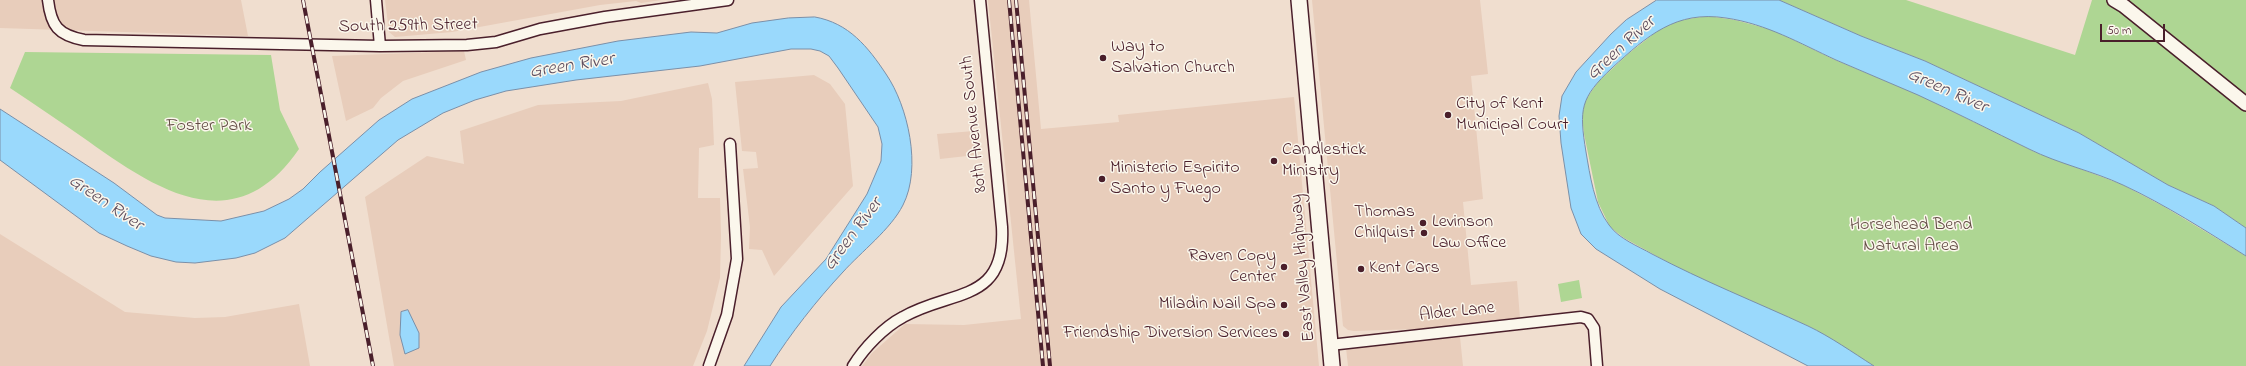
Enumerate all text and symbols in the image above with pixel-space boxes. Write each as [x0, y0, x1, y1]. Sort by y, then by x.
water label: Green River [1583, 12, 1661, 86]
street label: South 259th Street [338, 15, 478, 39]
scale bar [2102, 16, 2167, 42]
text: 50 m [2107, 22, 2131, 40]
place label: Way to Salvation Church [1111, 37, 1235, 80]
water label: Green River [528, 49, 616, 85]
marker: Way to Salvation Church [1098, 53, 1108, 63]
street label: 80th Avenue South [957, 54, 993, 194]
water label: Green River [1903, 64, 1991, 120]
place label: City of Kent Municipal Court [1456, 94, 1569, 136]
marker: City of Kent Municipal Court [1443, 110, 1453, 120]
park label: Foster Park [166, 116, 252, 138]
place label: Candlestick Ministry [1282, 140, 1366, 182]
marker: Candlestick Ministry [1269, 156, 1279, 166]
place label: Ministerio Espirito Santo y Fuego [1110, 158, 1240, 200]
water label: Green River [63, 171, 147, 237]
marker: Ministerio Espirito Santo y Fuego [1097, 174, 1107, 184]
street label: East Valley Highway [1287, 193, 1321, 343]
water label: Green River [819, 194, 889, 276]
place label: Thomas Chilquist [1354, 202, 1415, 244]
place label: Levinson Law Office [1432, 212, 1506, 254]
park label: Horsehead Bend Natural Area [1850, 215, 1972, 258]
marker: Thomas Chilquist [1418, 218, 1428, 228]
marker: Levinson Law Office [1419, 228, 1429, 238]
place label: Raven Copy Center [1188, 246, 1276, 288]
place label: Kent Cars [1369, 258, 1440, 280]
marker: Raven Copy Center [1279, 262, 1289, 272]
marker: Kent Cars [1356, 264, 1366, 274]
place label: Miladin Nail Spa [1159, 294, 1276, 316]
street label: Alder Lane [1418, 298, 1496, 328]
marker: Miladin Nail Spa [1279, 300, 1289, 310]
place label: Friendship Diversion Services [1063, 323, 1278, 345]
marker: Friendship Diversion Services [1281, 329, 1291, 339]

